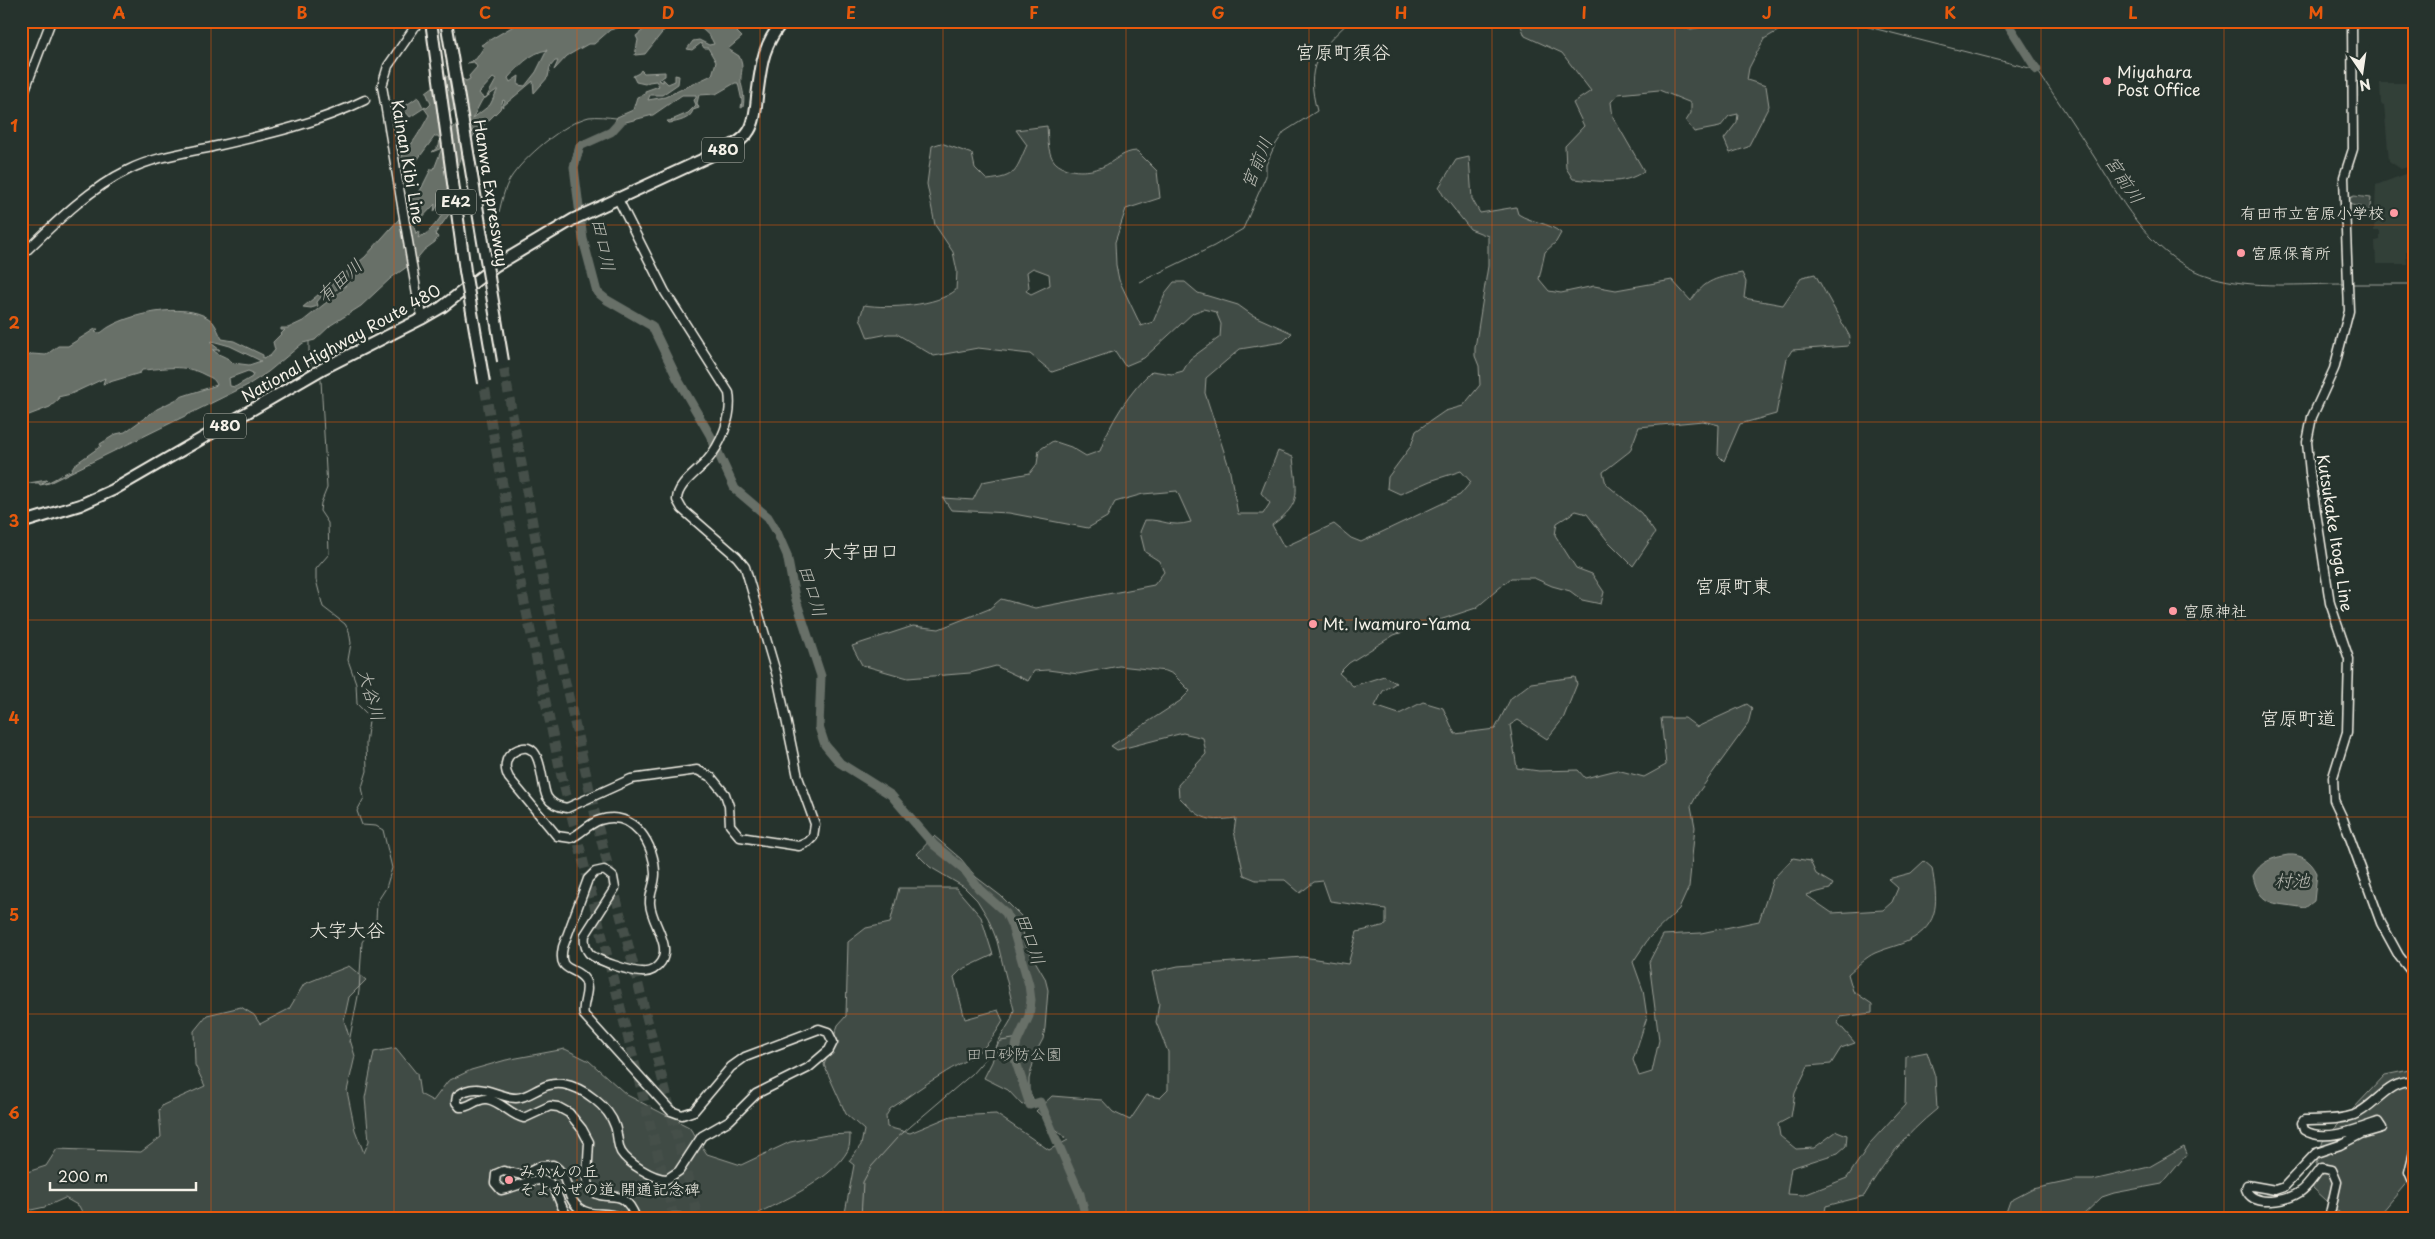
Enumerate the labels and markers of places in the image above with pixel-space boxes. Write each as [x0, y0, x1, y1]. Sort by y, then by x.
place label: Miyahara Post Office [2117, 59, 2201, 101]
marker: Miyahara Post Office [2101, 75, 2113, 87]
place label: 有田市立宮原小学校 [2240, 200, 2384, 224]
marker: 有田市立宮原小学校 [2388, 207, 2400, 219]
place label: 宮原保育所 [2251, 240, 2331, 264]
marker: 宮原保育所 [2235, 247, 2247, 259]
place label: 宮原神社 [2183, 598, 2247, 622]
marker: 宮原神社 [2167, 605, 2179, 617]
place label: Mt. Iwamuro-Yama [1323, 611, 1471, 635]
marker: Mt. Iwamuro-Yama [1307, 618, 1319, 630]
place label: みかんの丘 そよかぜの道 開通記念碑 [519, 1158, 700, 1200]
marker: みかんの丘 そよかぜの道 開通記念碑 [503, 1174, 515, 1186]

